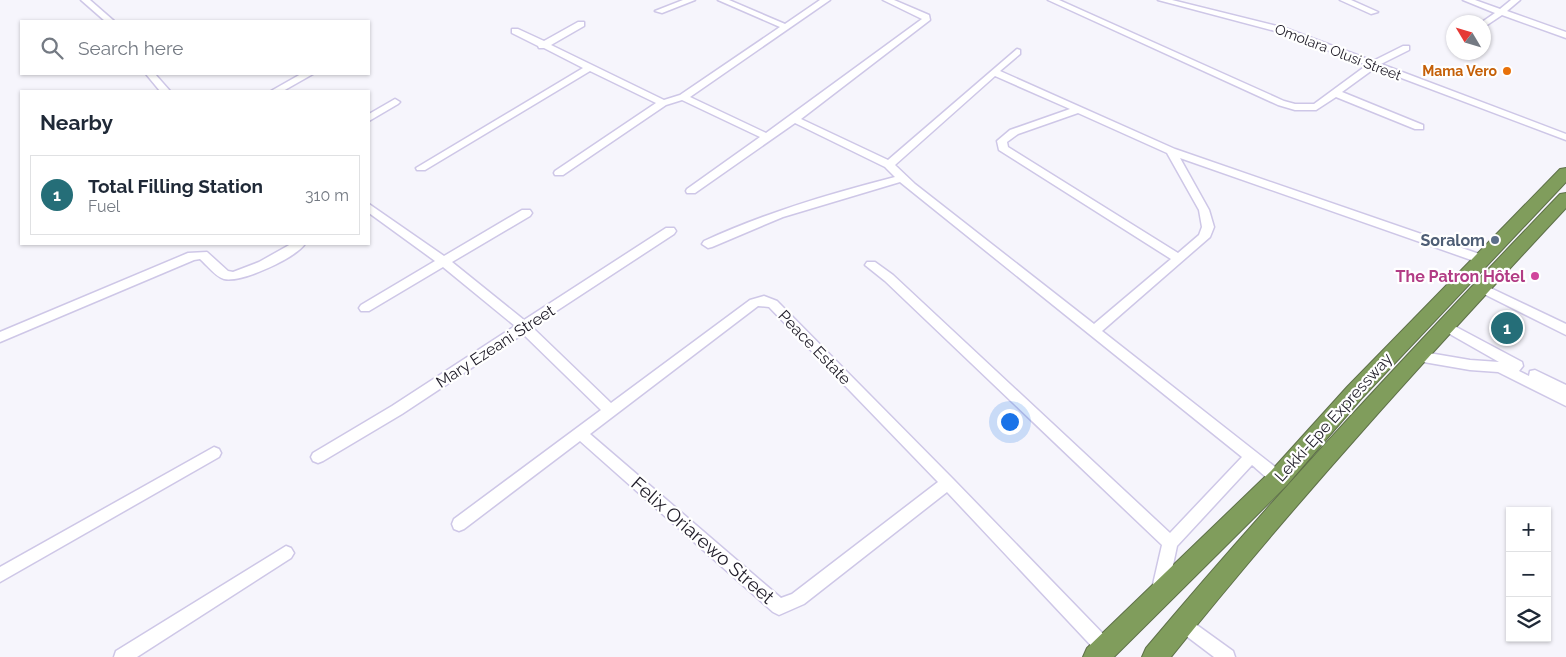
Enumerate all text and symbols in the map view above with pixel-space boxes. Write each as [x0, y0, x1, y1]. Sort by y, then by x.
north arrow [1446, 15, 1491, 60]
search box [20, 20, 370, 75]
street label: Omolara Olusi Street [1273, 21, 1404, 84]
icon: search [38, 34, 66, 62]
text: Search here [78, 37, 184, 59]
place label: Mama Vero [1422, 63, 1498, 79]
marker: Mama Vero [1501, 65, 1513, 77]
text: Nearby [40, 110, 113, 135]
text: Total Filling Station [88, 175, 263, 197]
text: 1 [53, 186, 61, 205]
text: 310 m [305, 186, 349, 205]
text: Fuel [88, 197, 120, 216]
place label: Soralom [1420, 231, 1485, 250]
marker: Soralom [1489, 234, 1501, 246]
place label: The Patron Hôtel [1396, 267, 1526, 286]
marker: The Patron Hôtel [1529, 270, 1541, 282]
street label: Mary Ezeani Street [432, 301, 559, 392]
street label: Peace Estate [774, 306, 855, 389]
pin: 1 [1491, 309, 1523, 347]
street label: Lekki-Epe Expressway [1271, 349, 1396, 486]
your location [997, 409, 1023, 435]
street label: Felix Oriarewo Street [627, 472, 779, 608]
map controls [1506, 507, 1551, 642]
button: + [1506, 507, 1551, 552]
button: − [1506, 552, 1551, 597]
button: layers [1506, 597, 1551, 642]

